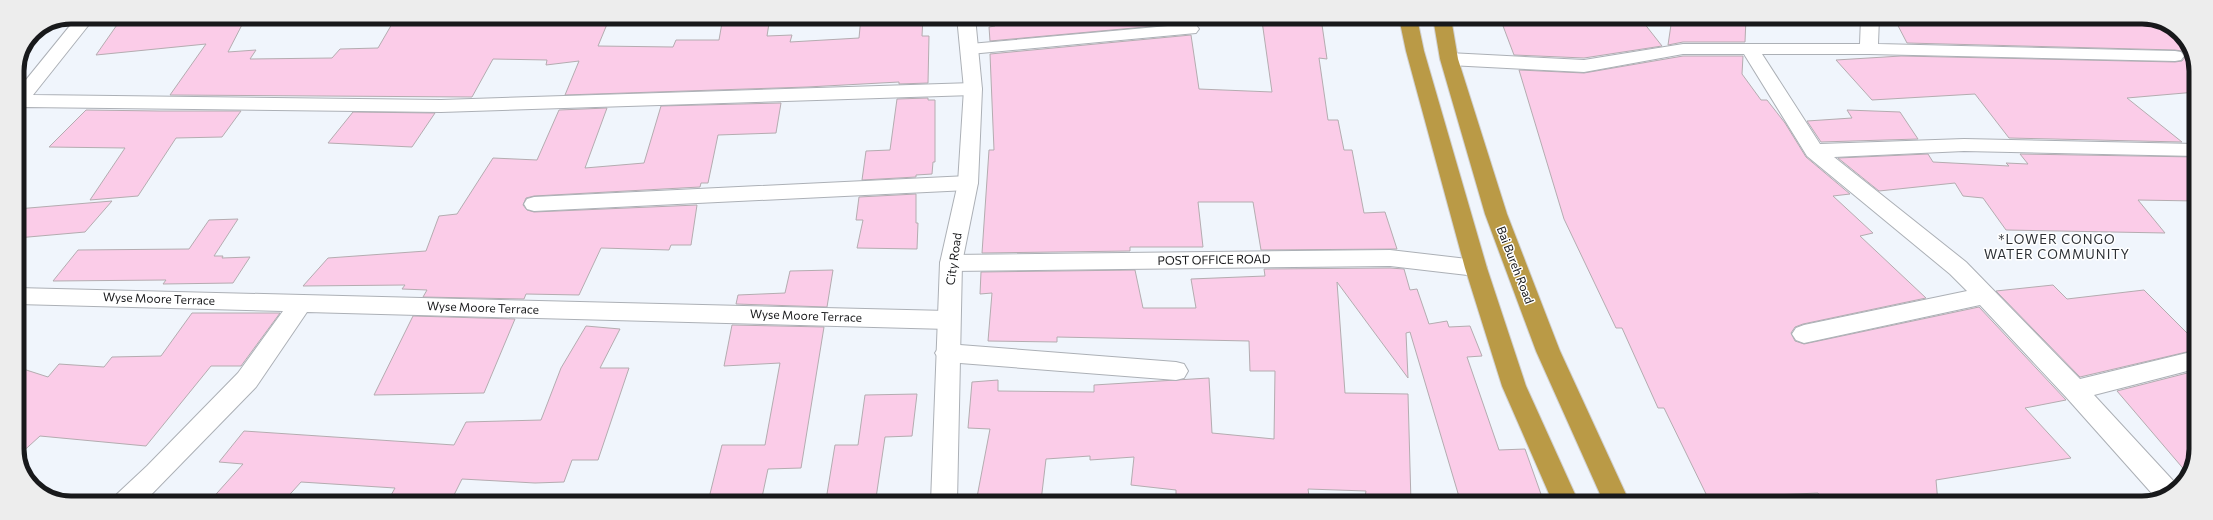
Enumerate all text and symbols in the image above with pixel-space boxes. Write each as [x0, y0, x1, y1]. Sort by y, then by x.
street label: Bai Bureh Road [1495, 224, 1537, 305]
district label: *LOWER CONGO WATER COMMUNITY [1984, 231, 2130, 262]
street label: City Road [942, 232, 964, 286]
street label: POST OFFICE ROAD [1157, 251, 1271, 267]
street label: Wyse Moore Terrace [103, 289, 215, 307]
street label: Wyse Moore Terrace [427, 298, 539, 316]
street label: Wyse Moore Terrace [750, 306, 862, 324]

